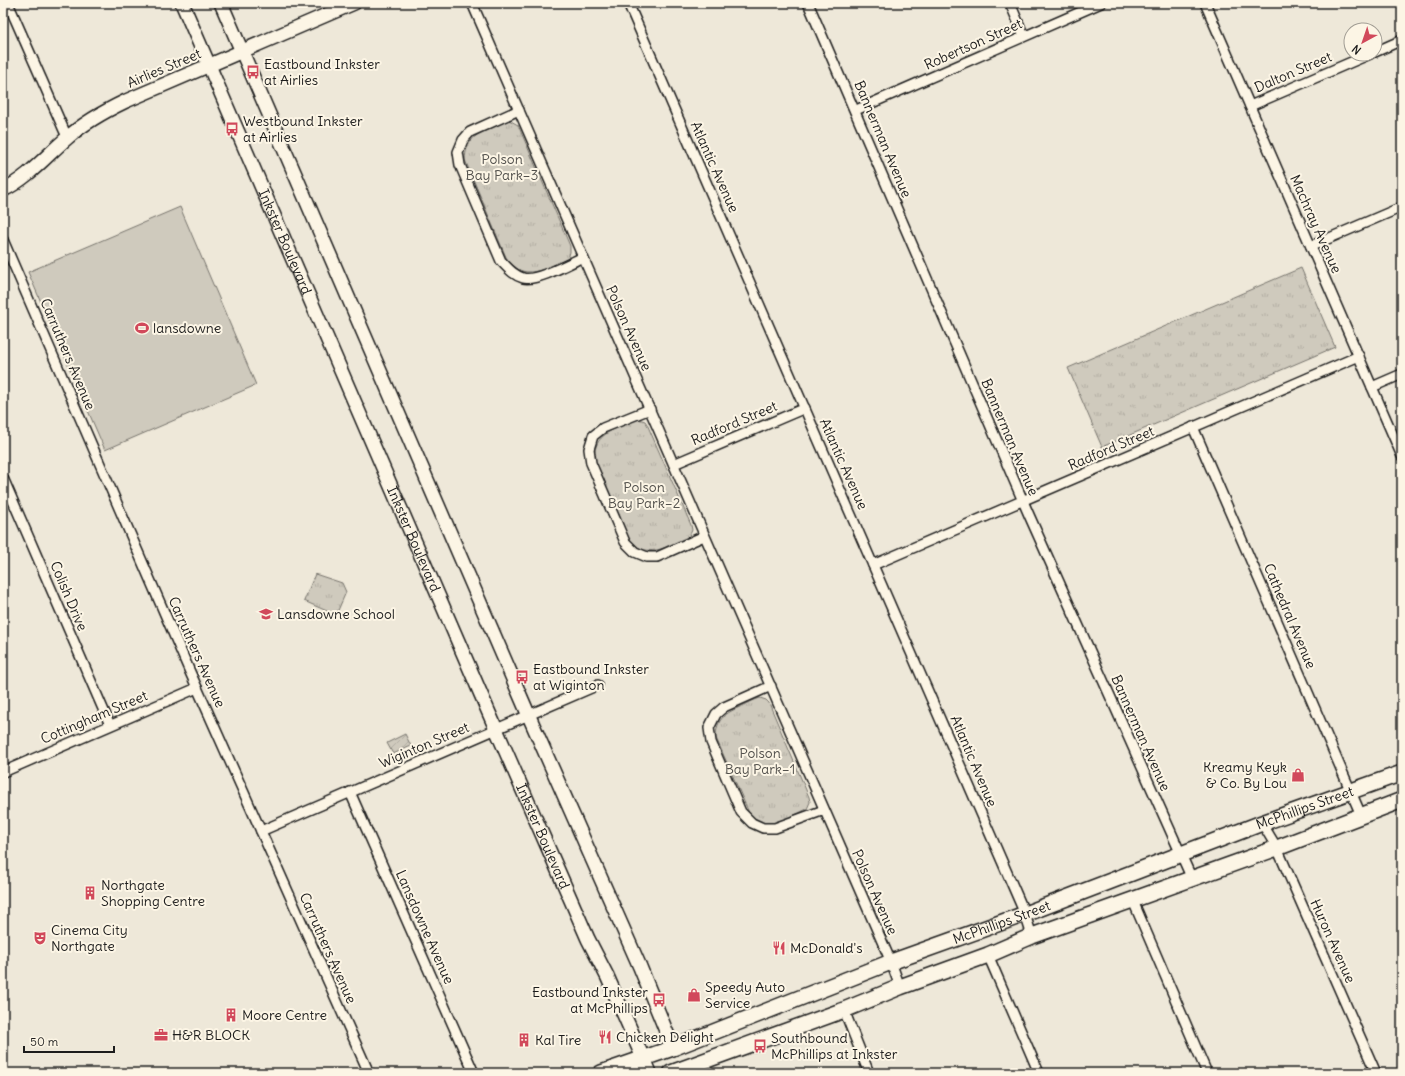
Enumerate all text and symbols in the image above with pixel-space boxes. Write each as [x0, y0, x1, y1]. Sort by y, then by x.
street label: Robertson Street [921, 14, 1025, 74]
north arrow [1343, 22, 1383, 62]
text: N [1349, 42, 1364, 57]
street label: Airlies Street [124, 44, 204, 92]
street label: Dalton Street [1252, 47, 1335, 96]
place label: Eastbound Inkster at Airlies [264, 55, 380, 89]
bus stop icon: Eastbound Inkster at Airlies [245, 64, 261, 80]
street label: Bannerman Avenue [850, 78, 916, 200]
place label: Westbound Inkster at Airlies [243, 112, 363, 146]
street label: Atlantic Avenue [687, 119, 743, 215]
bus stop icon: Westbound Inkster at Airlies [224, 121, 240, 137]
park label: Polson Bay Park–3 [466, 150, 539, 184]
street label: Machray Avenue [1286, 172, 1346, 276]
street label: Inkster Boulevard [254, 186, 316, 297]
street label: Polson Avenue [602, 282, 656, 374]
street label: Carruthers Avenue [36, 296, 100, 412]
place label: lansdowne [153, 319, 221, 337]
sports icon: lansdowne [134, 320, 150, 336]
street label: Bannerman Avenue [977, 376, 1043, 498]
street label: Radford Street [688, 397, 780, 449]
street label: Atlantic Avenue [816, 416, 872, 512]
street label: Radford Street [1065, 422, 1157, 474]
park label: Polson Bay Park–2 [608, 478, 681, 512]
street label: Inkster Boulevard [383, 483, 445, 595]
street label: Colish Drive [46, 558, 92, 634]
street label: Cathedral Avenue [1260, 561, 1320, 671]
street label: Carruthers Avenue [164, 594, 230, 710]
place label: Lansdowne School [277, 605, 395, 623]
school or university icon: Lansdowne School [258, 606, 274, 622]
place label: Eastbound Inkster at Wiginton [533, 660, 649, 694]
bus stop icon: Eastbound Inkster at Wiginton [514, 669, 530, 685]
street label: Bannerman Avenue [1107, 672, 1175, 794]
street label: Cottingham Street [38, 686, 150, 748]
street label: Atlantic Avenue [947, 712, 1001, 810]
street label: Wiginton Street [376, 718, 472, 772]
park label: Polson Bay Park–1 [725, 744, 795, 778]
place label: Kreamy Keyk & Co. By Lou [1203, 758, 1287, 792]
shop icon: Kreamy Keyk & Co. By Lou [1290, 767, 1306, 783]
street label: Inkster Boulevard [512, 781, 574, 892]
street label: McPhillips Street [1253, 782, 1356, 834]
street label: Polson Avenue [848, 846, 902, 938]
street label: Lansdowne Avenue [392, 867, 458, 987]
place label: Northgate Shopping Centre [101, 876, 205, 910]
building icon: Northgate Shopping Centre [82, 885, 98, 901]
street label: Carruthers Avenue [295, 890, 361, 1006]
street label: McPhillips Street [950, 896, 1053, 948]
street label: Huron Avenue [1306, 896, 1360, 986]
place label: Cinema City Northgate [51, 921, 128, 955]
theatre icon: Cinema City Northgate [32, 930, 48, 946]
place label: McDonald's [790, 939, 863, 957]
restaurant icon: McDonald's [771, 940, 787, 956]
place label: Speedy Auto Service [705, 978, 785, 1012]
place label: Eastbound Inkster at McPhillips [532, 983, 648, 1017]
shop icon: Speedy Auto Service [686, 987, 702, 1003]
bus stop icon: Eastbound Inkster at McPhillips [651, 992, 667, 1008]
place label: Moore Centre [242, 1006, 327, 1024]
building icon: Moore Centre [223, 1007, 239, 1023]
place label: H&R BLOCK [172, 1026, 250, 1044]
office icon: H&R BLOCK [153, 1027, 169, 1043]
scale bar [24, 1028, 114, 1054]
place label: Chicken Delight [616, 1028, 714, 1046]
restaurant icon: Chicken Delight [597, 1029, 613, 1045]
place label: Southbound McPhillips at Inkster [771, 1029, 898, 1063]
place label: Kal Tire [535, 1031, 581, 1049]
building icon: Kal Tire [516, 1032, 532, 1048]
text: 50 m [30, 1034, 59, 1049]
bus stop icon: Southbound McPhillips at Inkster [752, 1038, 768, 1054]

